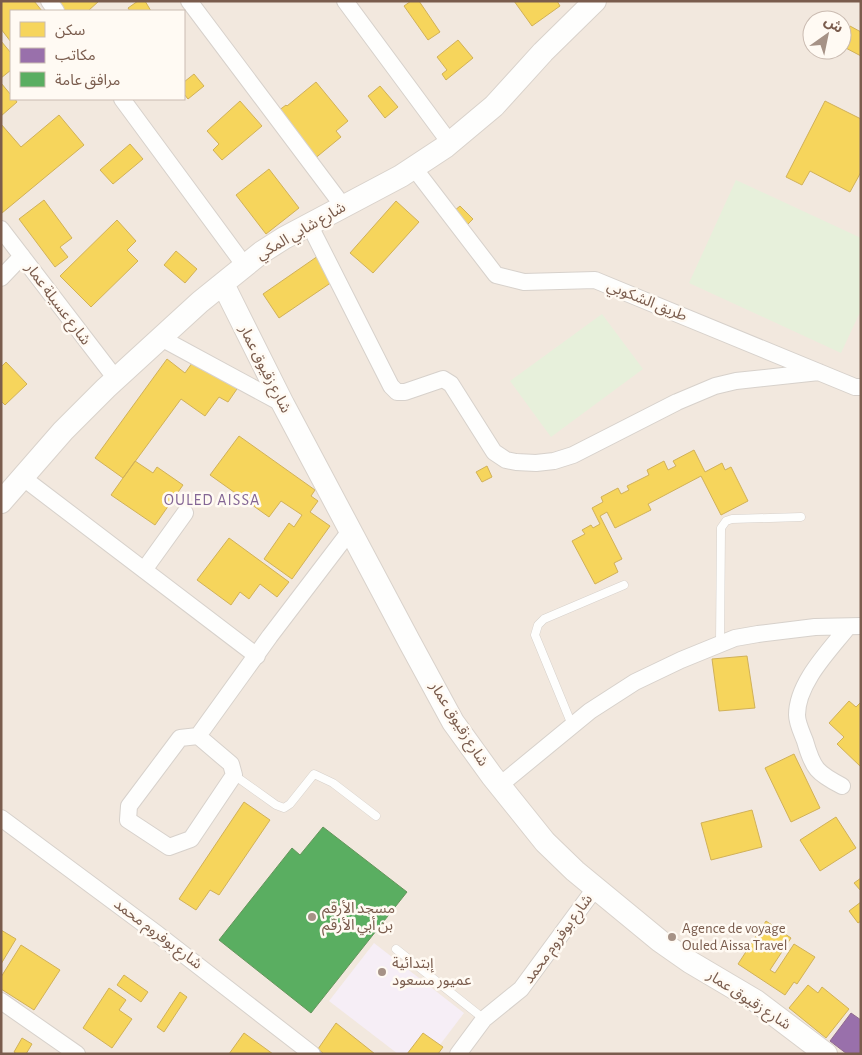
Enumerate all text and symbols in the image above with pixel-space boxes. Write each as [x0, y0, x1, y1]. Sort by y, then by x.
legend [10, 10, 185, 100]
north arrow [802, 10, 852, 60]
text: ش [822, 14, 845, 36]
text: سكن [55, 23, 86, 39]
text: مكاتب [55, 48, 96, 63]
text: مرافق عامة [55, 73, 120, 90]
street label: شارع شابي المكي [254, 199, 350, 266]
street label: شارع عسيلة عمار [19, 260, 94, 350]
street label: طريق الشكوبي [604, 278, 689, 327]
street label: شارع زقيوق عمار [232, 322, 294, 417]
district label: OULED AISSA [164, 492, 260, 508]
street label: شارع زقيوق عمار [423, 678, 491, 771]
street label: شارع بوفروم محمد [521, 892, 599, 989]
street label: شارع بوفروم محمد [109, 896, 205, 975]
place label: مسجد الأرقم بن أبي الأرقم [322, 900, 395, 936]
marker: مسجد الأرقم بن أبي الأرقم [306, 911, 318, 923]
place label: Agence de voyage Ouled Aissa Travel [682, 921, 787, 953]
marker: Agence de voyage Ouled Aissa Travel [666, 931, 678, 943]
place label: إبتدائية عميور مسعود [392, 956, 472, 989]
marker: إبتدائية عميور مسعود [376, 966, 388, 978]
street label: شارع زقيوق عمار [702, 967, 794, 1036]

